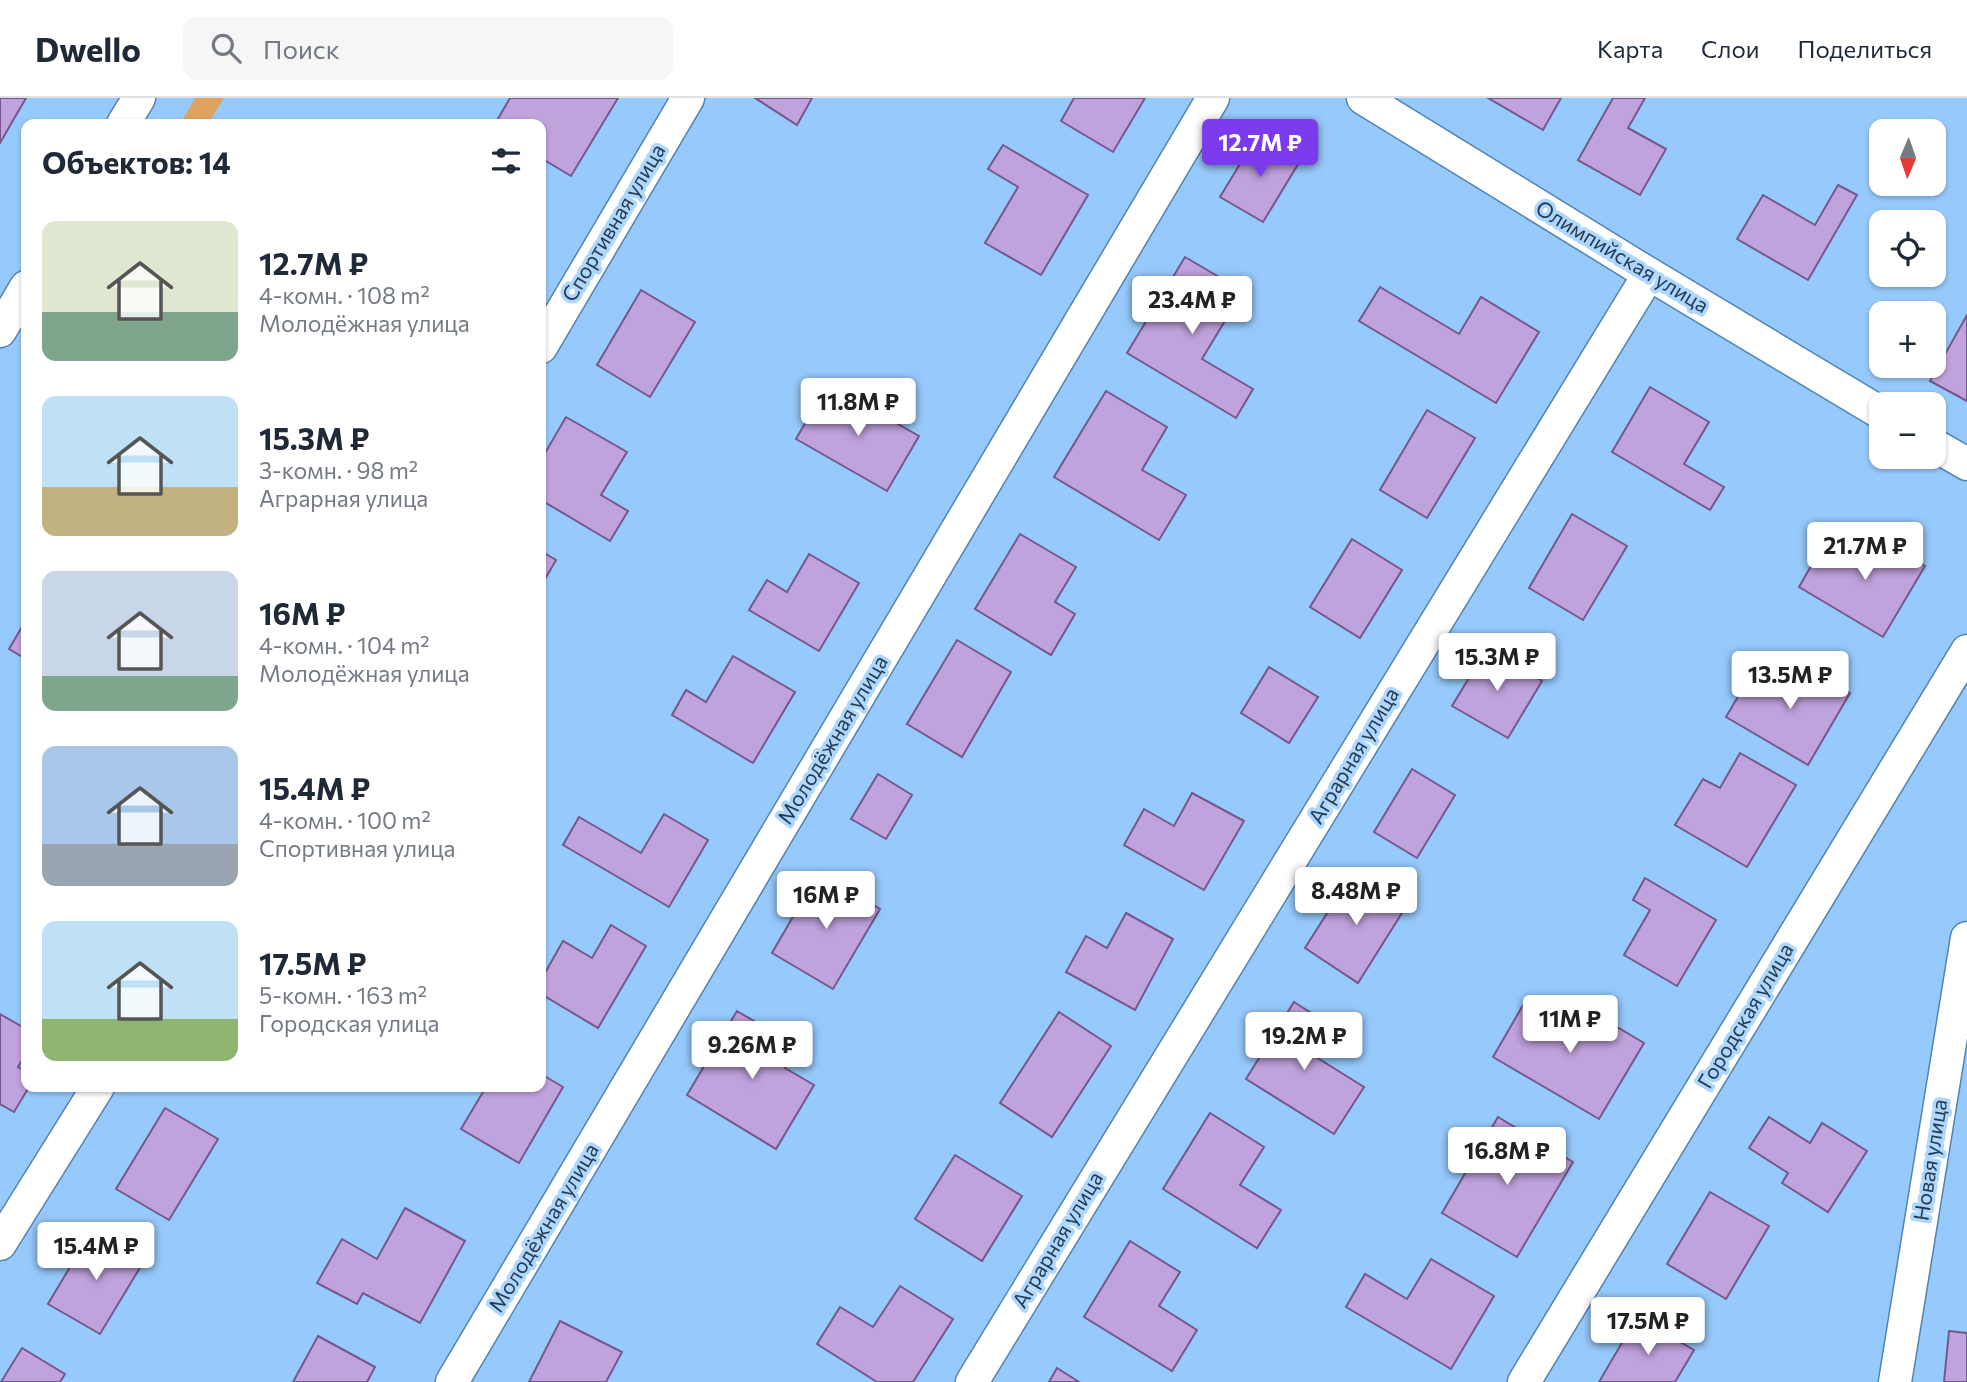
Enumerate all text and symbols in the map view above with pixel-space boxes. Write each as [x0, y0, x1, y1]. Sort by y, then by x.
search box [183, 17, 673, 80]
text: Dwello [35, 28, 141, 69]
icon: search [207, 29, 245, 67]
text: Поиск [263, 33, 340, 64]
text: Карта [1597, 34, 1663, 63]
text: Слои [1701, 34, 1759, 63]
text: Поделиться [1797, 34, 1932, 63]
north arrow [1869, 119, 1946, 196]
map controls [1869, 119, 1946, 469]
pin: 12.7M ₽ [1195, 120, 1325, 179]
text: 12.7M ₽ [1218, 128, 1302, 156]
street label: Спортивная улица [556, 139, 670, 306]
icon: filters [487, 142, 525, 180]
text: Объектов: 14 [42, 143, 231, 180]
street label: Олимпийская улица [1532, 194, 1714, 317]
button: locate [1869, 210, 1946, 287]
text: 12.7M ₽ [259, 244, 368, 281]
icon: home [98, 249, 182, 333]
pin: 23.4M ₽ [1127, 276, 1257, 336]
text: 4-комн. · 108 m² [259, 281, 430, 309]
text: 23.4M ₽ [1148, 285, 1236, 313]
button: + [1869, 301, 1946, 378]
text: Молодёжная улица [259, 309, 470, 337]
pin: 11.8M ₽ [793, 378, 923, 438]
text: 11.8M ₽ [817, 387, 899, 415]
button: − [1869, 392, 1946, 469]
text: 15.3M ₽ [259, 419, 369, 456]
icon: home [98, 424, 182, 508]
text: 3-комн. · 98 m² [259, 456, 418, 484]
text: Аграрная улица [259, 484, 428, 512]
pin: 21.7M ₽ [1800, 522, 1930, 582]
text: 21.7M ₽ [1823, 531, 1907, 559]
text: 16M ₽ [259, 594, 346, 631]
icon: home [98, 599, 182, 683]
text: 4-комн. · 104 m² [259, 631, 429, 659]
pin: 15.3M ₽ [1432, 634, 1562, 693]
text: 15.3M ₽ [1455, 642, 1539, 670]
street label: Молодёжная улица [771, 650, 892, 828]
pin: 13.5M ₽ [1725, 652, 1855, 711]
text: Молодёжная улица [259, 659, 470, 687]
text: 13.5M ₽ [1748, 660, 1832, 688]
street label: Аграрная улица [1302, 683, 1403, 828]
text: 15.4M ₽ [259, 769, 370, 806]
icon: home [98, 774, 182, 858]
text: 4-комн. · 100 m² [259, 806, 431, 834]
text: Спортивная улица [259, 834, 456, 862]
pin: 8.48M ₽ [1291, 868, 1421, 927]
pin: 16M ₽ [777, 872, 875, 931]
text: 8.48M ₽ [1311, 876, 1401, 904]
text: 16M ₽ [793, 880, 859, 908]
street label: Городская улица [1692, 938, 1798, 1092]
text: 17.5M ₽ [259, 944, 367, 981]
icon: home [98, 949, 182, 1033]
text: 5-комн. · 163 m² [259, 981, 427, 1009]
pin: 11M ₽ [1521, 996, 1619, 1055]
text: 11M ₽ [1539, 1004, 1601, 1032]
text: Городская улица [259, 1009, 439, 1037]
pin: 19.2M ₽ [1239, 1012, 1369, 1072]
pin: 9.26M ₽ [687, 1021, 817, 1081]
text: 19.2M ₽ [1261, 1021, 1347, 1049]
text: 9.26M ₽ [708, 1030, 796, 1058]
street label: Новая улица [1908, 1097, 1951, 1222]
pin: 16.8M ₽ [1442, 1128, 1572, 1187]
text: 16.8M ₽ [1464, 1136, 1550, 1164]
street label: Молодёжная улица [482, 1138, 603, 1316]
street label: Аграрная улица [1006, 1167, 1107, 1312]
pin: 15.4M ₽ [31, 1222, 161, 1282]
text: 15.4M ₽ [53, 1231, 139, 1259]
pin: 17.5M ₽ [1583, 1298, 1713, 1357]
text: 17.5M ₽ [1607, 1306, 1689, 1334]

